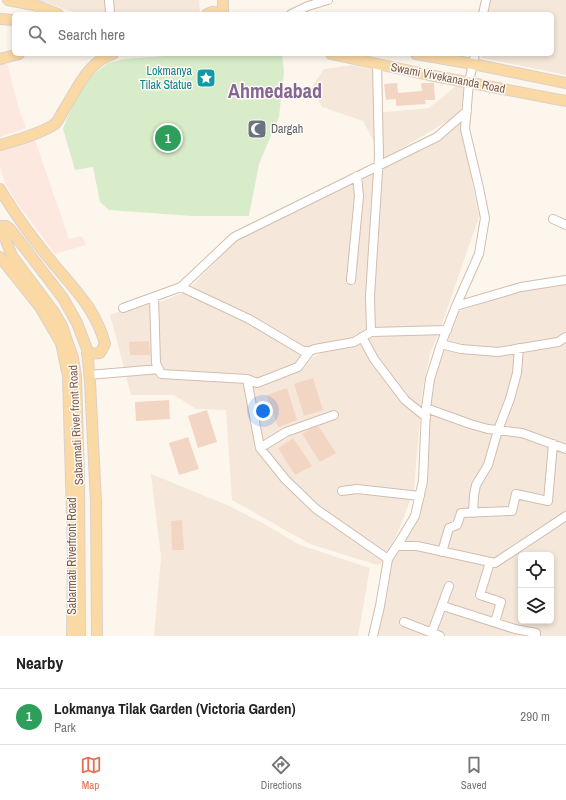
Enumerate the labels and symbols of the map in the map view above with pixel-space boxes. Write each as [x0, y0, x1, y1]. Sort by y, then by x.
street label: Swami Vivekananda Road [389, 59, 507, 97]
place label: Lokmanya Tilak Statue [140, 63, 193, 93]
place icon: Lokmanya Tilak Statue [195, 67, 217, 89]
district label: Ahmedabad [228, 77, 322, 104]
mosque icon: Dargah [246, 118, 268, 140]
place label: Dargah [271, 121, 303, 137]
pin: 1 [155, 123, 181, 153]
street label: Sabarmati River front Road [65, 364, 87, 486]
your location [253, 401, 273, 421]
street label: Sabarmati Riverfront Road [64, 497, 80, 615]

